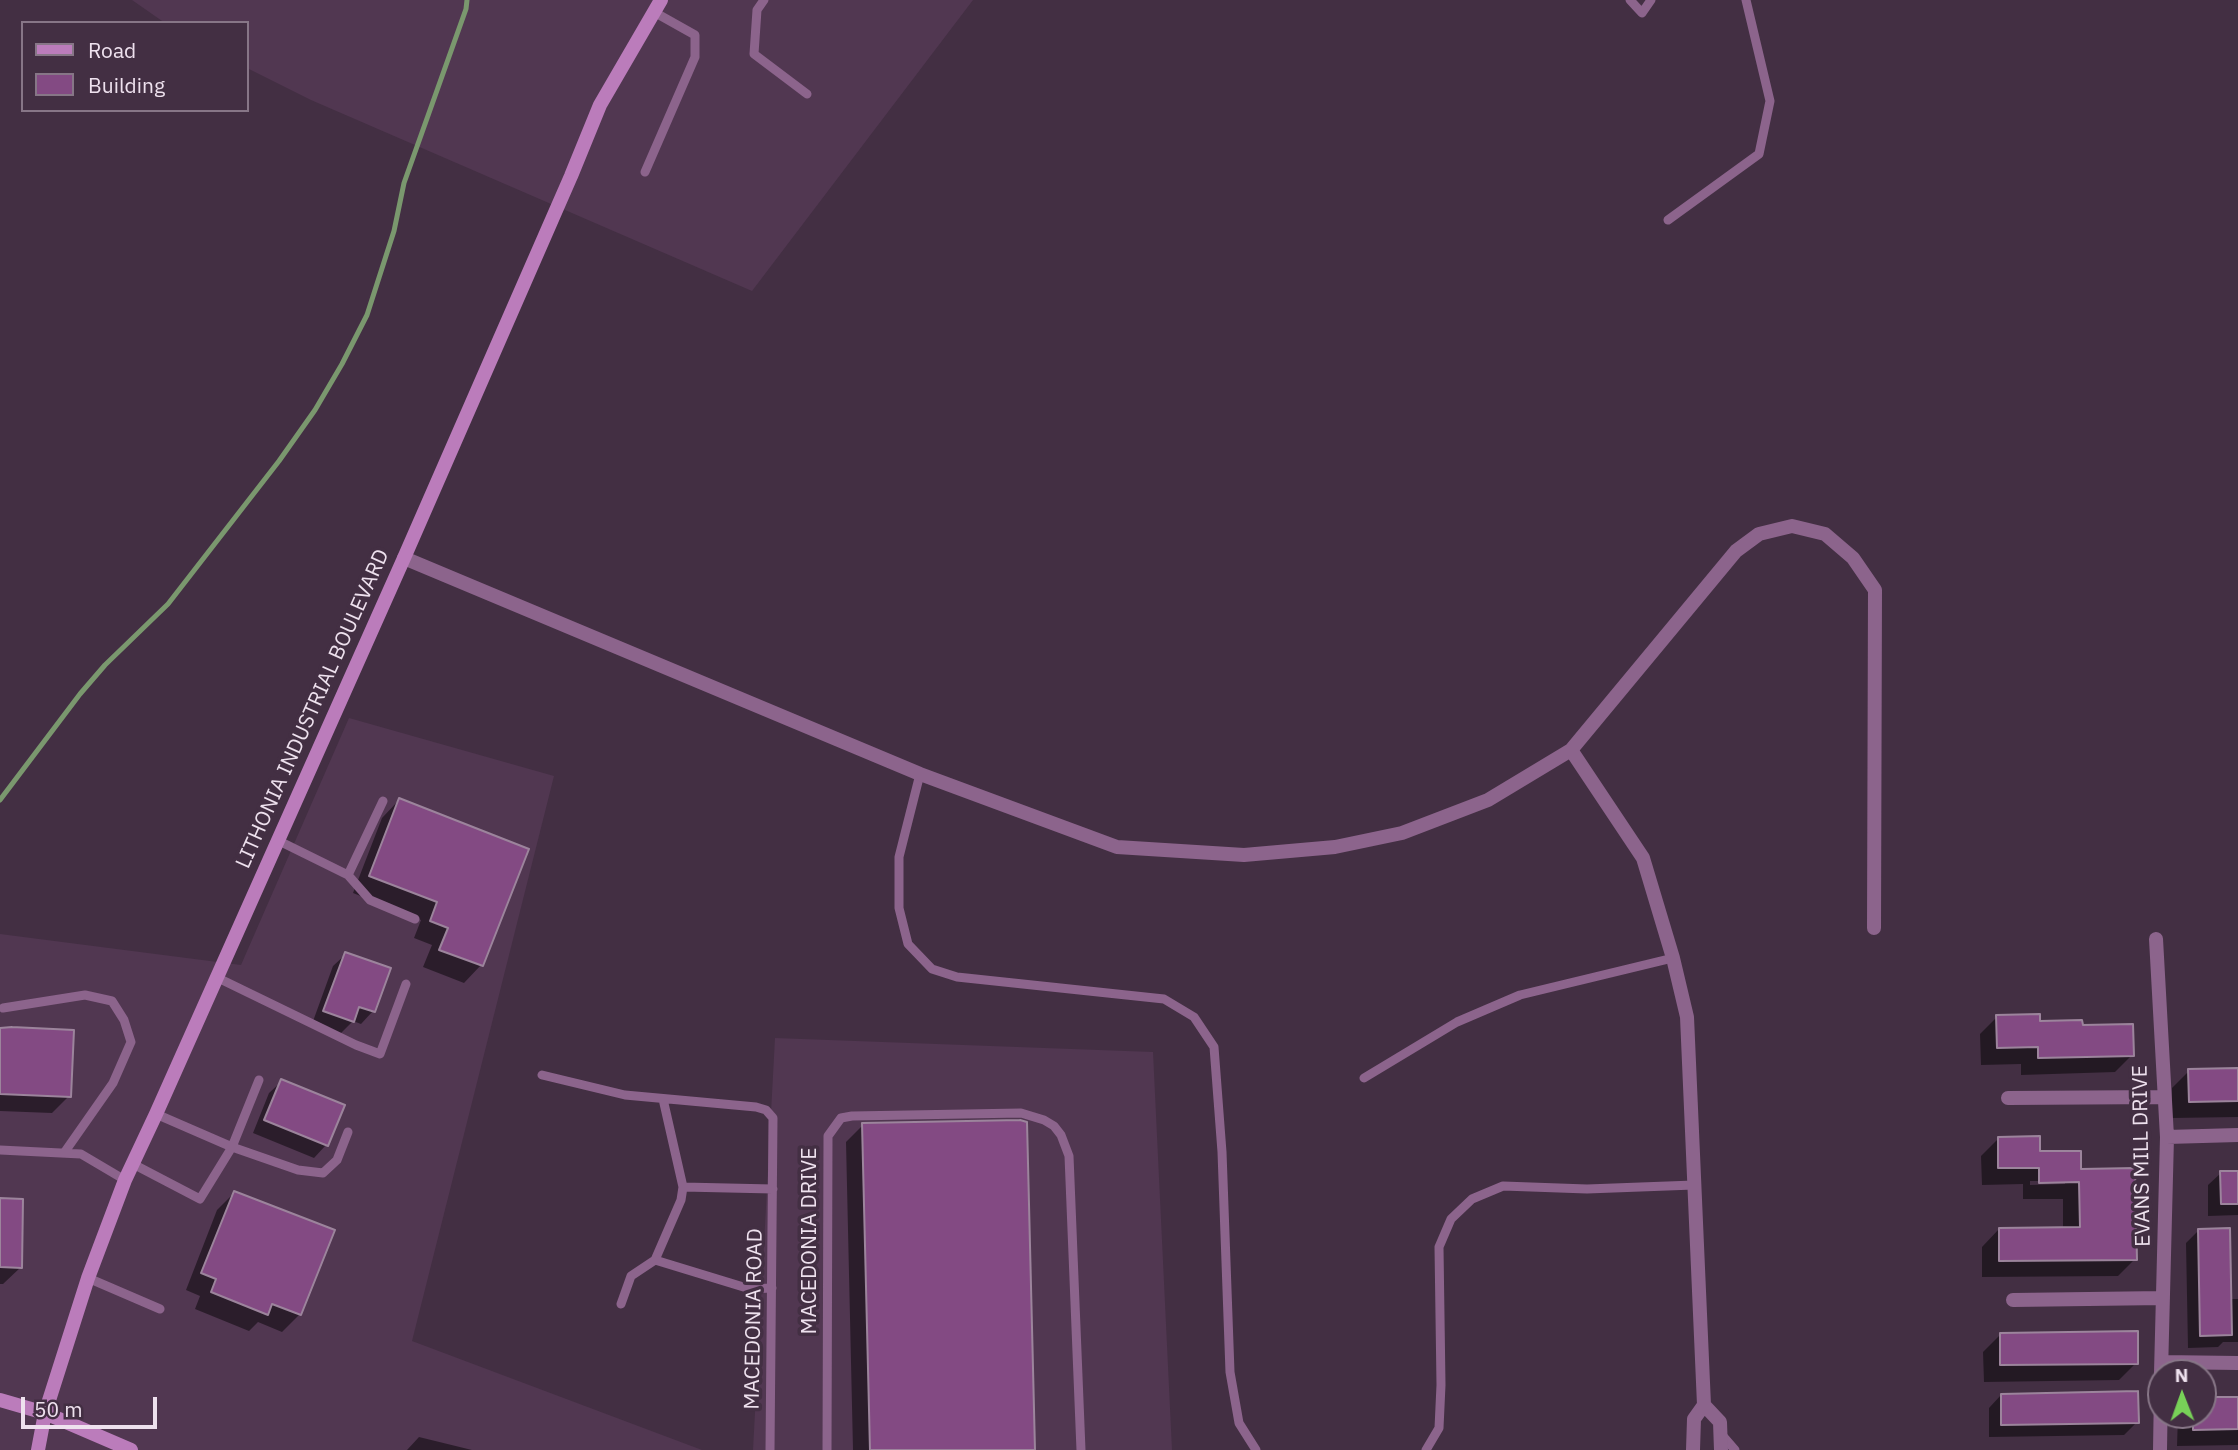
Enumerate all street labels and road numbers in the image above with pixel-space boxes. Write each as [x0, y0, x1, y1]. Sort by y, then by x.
street label: LITHONIA INDUSTRIAL BOULEVARD [231, 545, 395, 873]
street label: EVANS MILL DRIVE [2128, 1065, 2156, 1247]
street label: MACEDONIA DRIVE [797, 1147, 823, 1335]
street label: MACEDONIA ROAD [740, 1228, 768, 1410]

